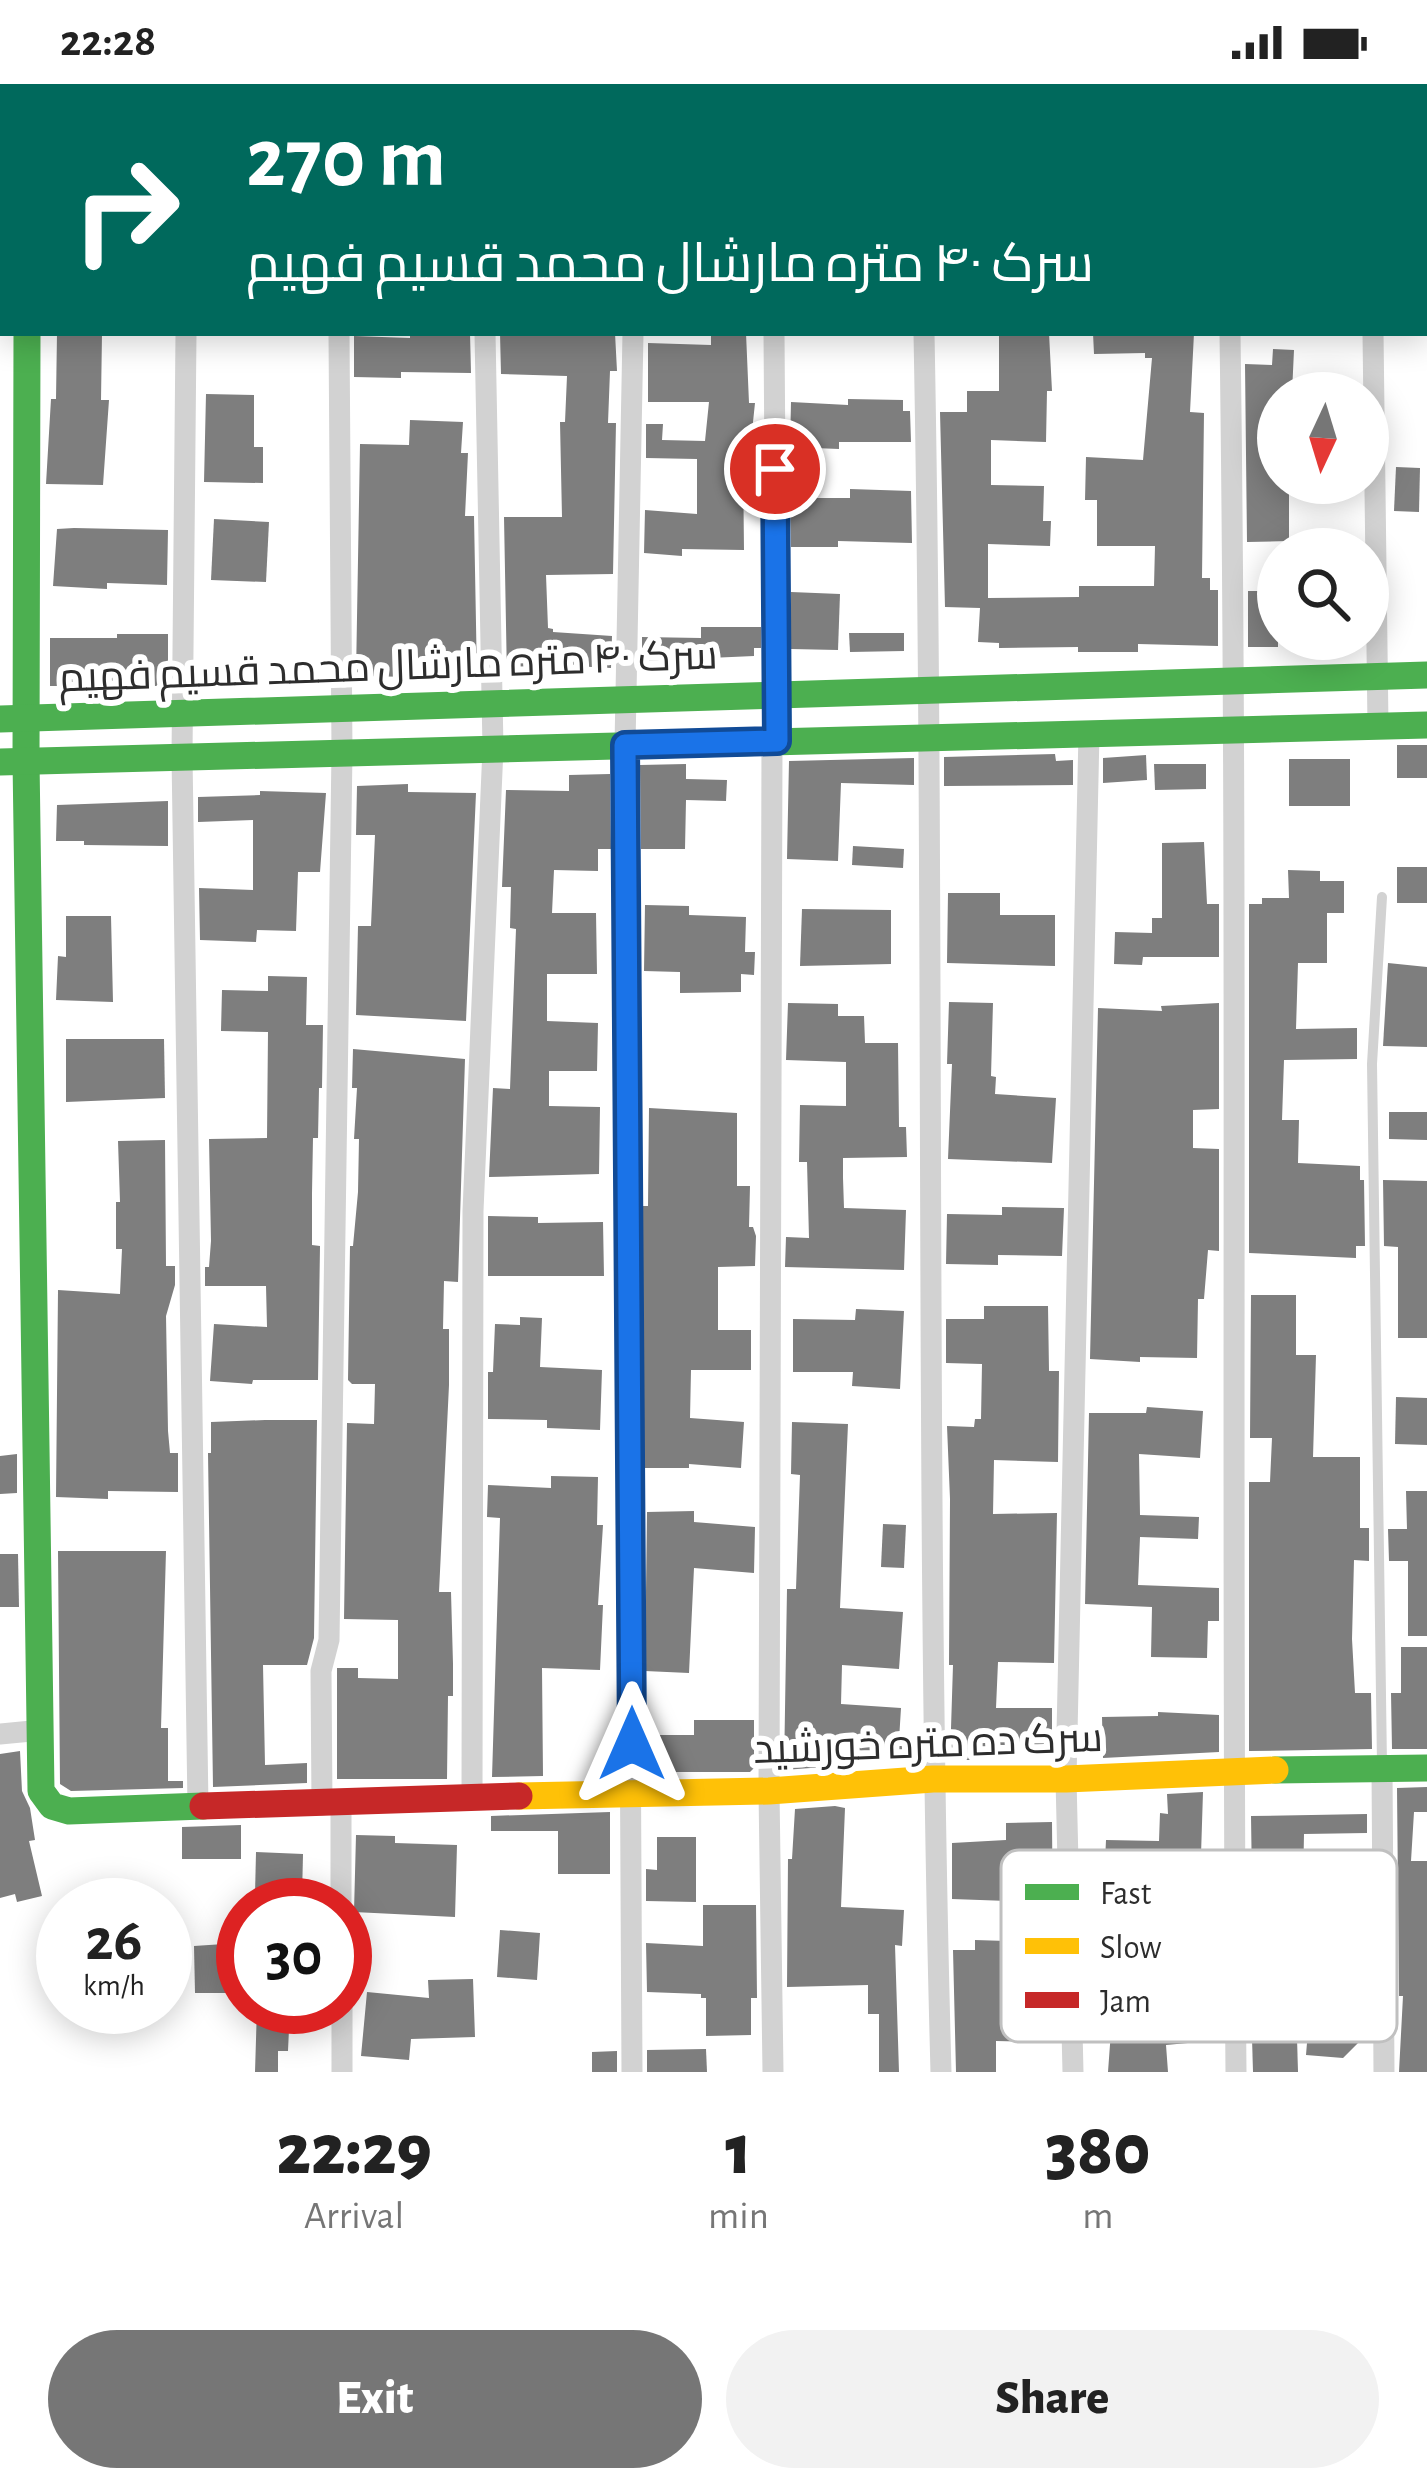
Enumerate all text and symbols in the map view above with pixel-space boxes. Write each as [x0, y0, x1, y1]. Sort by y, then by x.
text: 22:28 [60, 19, 156, 64]
text: 270 m [246, 118, 446, 202]
icon: right [48, 132, 204, 288]
text: سرک ۴۰ متره مارشال محمد قسیم فهیم [246, 238, 1094, 292]
north arrow [1257, 372, 1389, 504]
map controls [1257, 372, 1389, 660]
pin [724, 418, 826, 520]
icon: arrive [742, 436, 808, 502]
button: search [1257, 528, 1389, 660]
street label: سرک ۴۰ متره مارشال محمد قسیم فهیم [58, 635, 719, 705]
position arrow [569, 1681, 695, 1807]
street label: سرک ده متره خورشید [753, 1717, 1104, 1772]
legend [1001, 1850, 1397, 2042]
speed limit sign: 30 [216, 1878, 372, 2034]
text: Fast [1100, 1878, 1152, 1911]
text: 26 [85, 1911, 143, 1971]
text: Slow [1100, 1932, 1161, 1965]
text: km/h [83, 1971, 145, 2001]
text: Jam [1100, 1986, 1151, 2019]
text: 22:29 [277, 2115, 432, 2187]
text: 1 [725, 2115, 752, 2187]
text: 380 [1045, 2115, 1150, 2187]
text: Arrival [304, 2197, 404, 2236]
text: min [708, 2197, 769, 2236]
text: m [1082, 2197, 1114, 2236]
button: Exit [48, 2330, 702, 2468]
button: Share [726, 2330, 1379, 2468]

